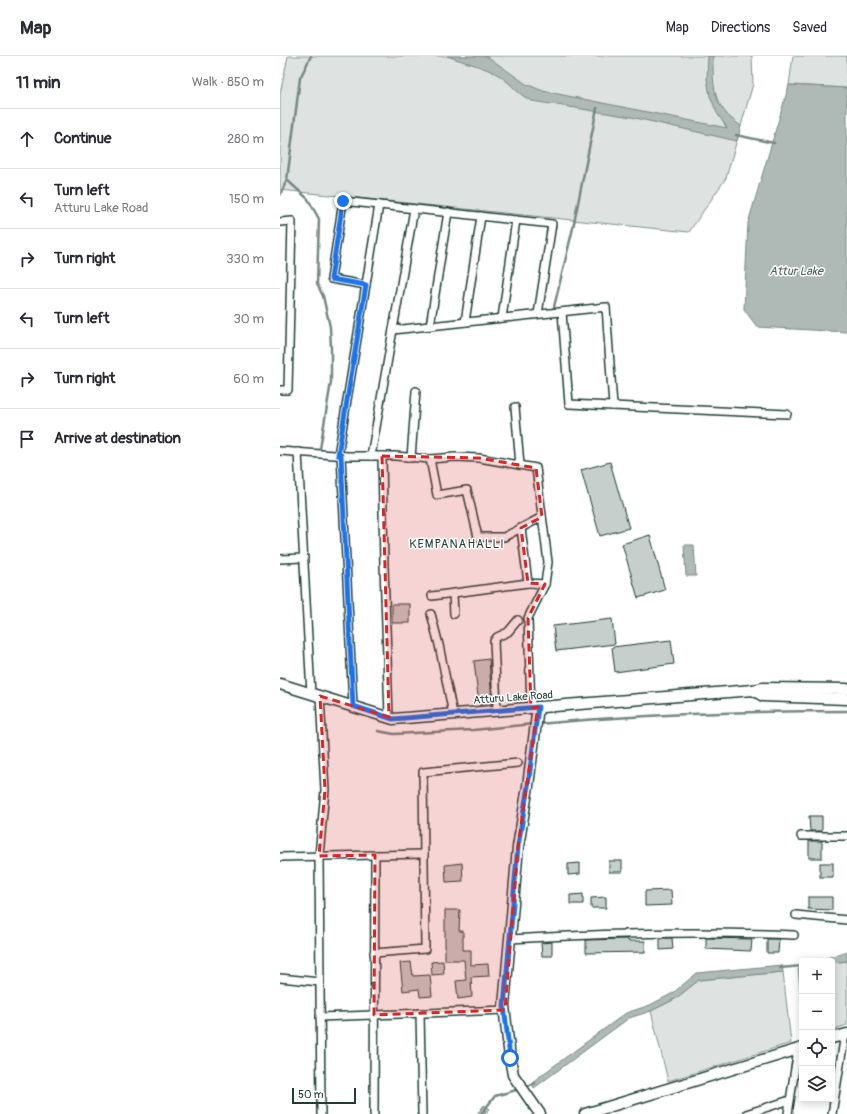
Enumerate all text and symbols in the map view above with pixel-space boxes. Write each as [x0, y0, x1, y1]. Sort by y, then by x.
text: Map [20, 16, 51, 40]
text: Map [666, 19, 689, 36]
text: Directions [711, 19, 770, 36]
text: Saved [792, 19, 827, 36]
text: 11 min [16, 72, 61, 93]
text: Walk · 850 m [192, 74, 264, 90]
icon: ahead [16, 128, 38, 150]
text: Continue [54, 129, 112, 148]
text: 280 m [227, 131, 264, 147]
text: Turn left [54, 181, 110, 200]
icon: left [16, 188, 38, 210]
text: 150 m [229, 191, 264, 207]
route end [334, 192, 352, 210]
text: Atturu Lake Road [54, 200, 148, 216]
icon: right [16, 248, 38, 270]
text: Turn right [54, 249, 115, 268]
text: 330 m [226, 251, 264, 267]
water label: Attur Lake [769, 264, 824, 279]
icon: left [16, 308, 38, 330]
text: Turn left [54, 309, 110, 328]
text: 30 m [234, 311, 264, 327]
icon: right [16, 368, 38, 390]
text: Turn right [54, 369, 115, 388]
text: 60 m [233, 371, 264, 387]
icon: arrive [16, 428, 38, 450]
text: Arrive at destination [54, 429, 181, 448]
district label: KEMPANAHALLI [409, 537, 505, 552]
street label: Atturu Lake Road [473, 688, 553, 707]
map controls [799, 958, 835, 1102]
button: + [799, 958, 835, 994]
button: − [799, 994, 835, 1030]
button: locate [799, 1030, 835, 1066]
route start [501, 1049, 519, 1067]
button: layers [799, 1066, 835, 1102]
scale bar [292, 1086, 356, 1105]
text: 50 m [298, 1088, 324, 1101]

